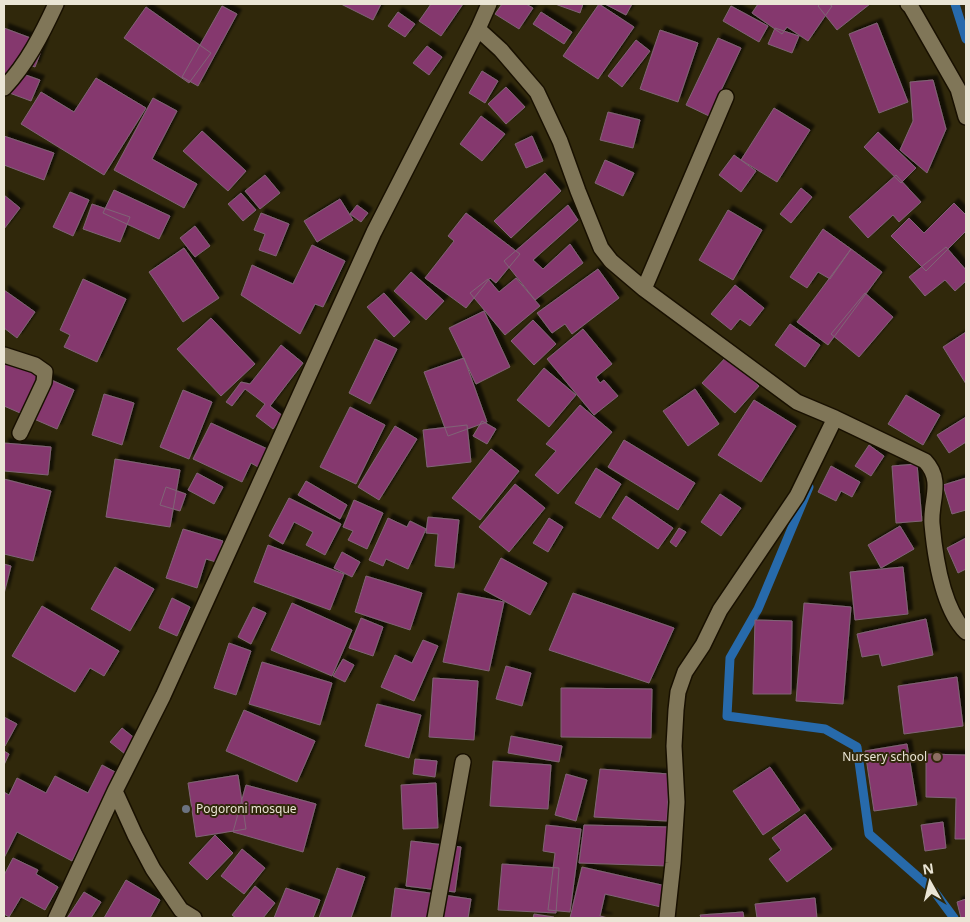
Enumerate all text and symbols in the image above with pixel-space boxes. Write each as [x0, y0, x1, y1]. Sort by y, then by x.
place label: Nursery school [842, 748, 927, 765]
marker: Nursery school [931, 751, 943, 763]
place label: Pogoroni mosque [196, 800, 297, 817]
marker: Pogoroni mosque [180, 803, 192, 815]
north arrow [905, 857, 955, 907]
text: N [921, 858, 935, 879]

